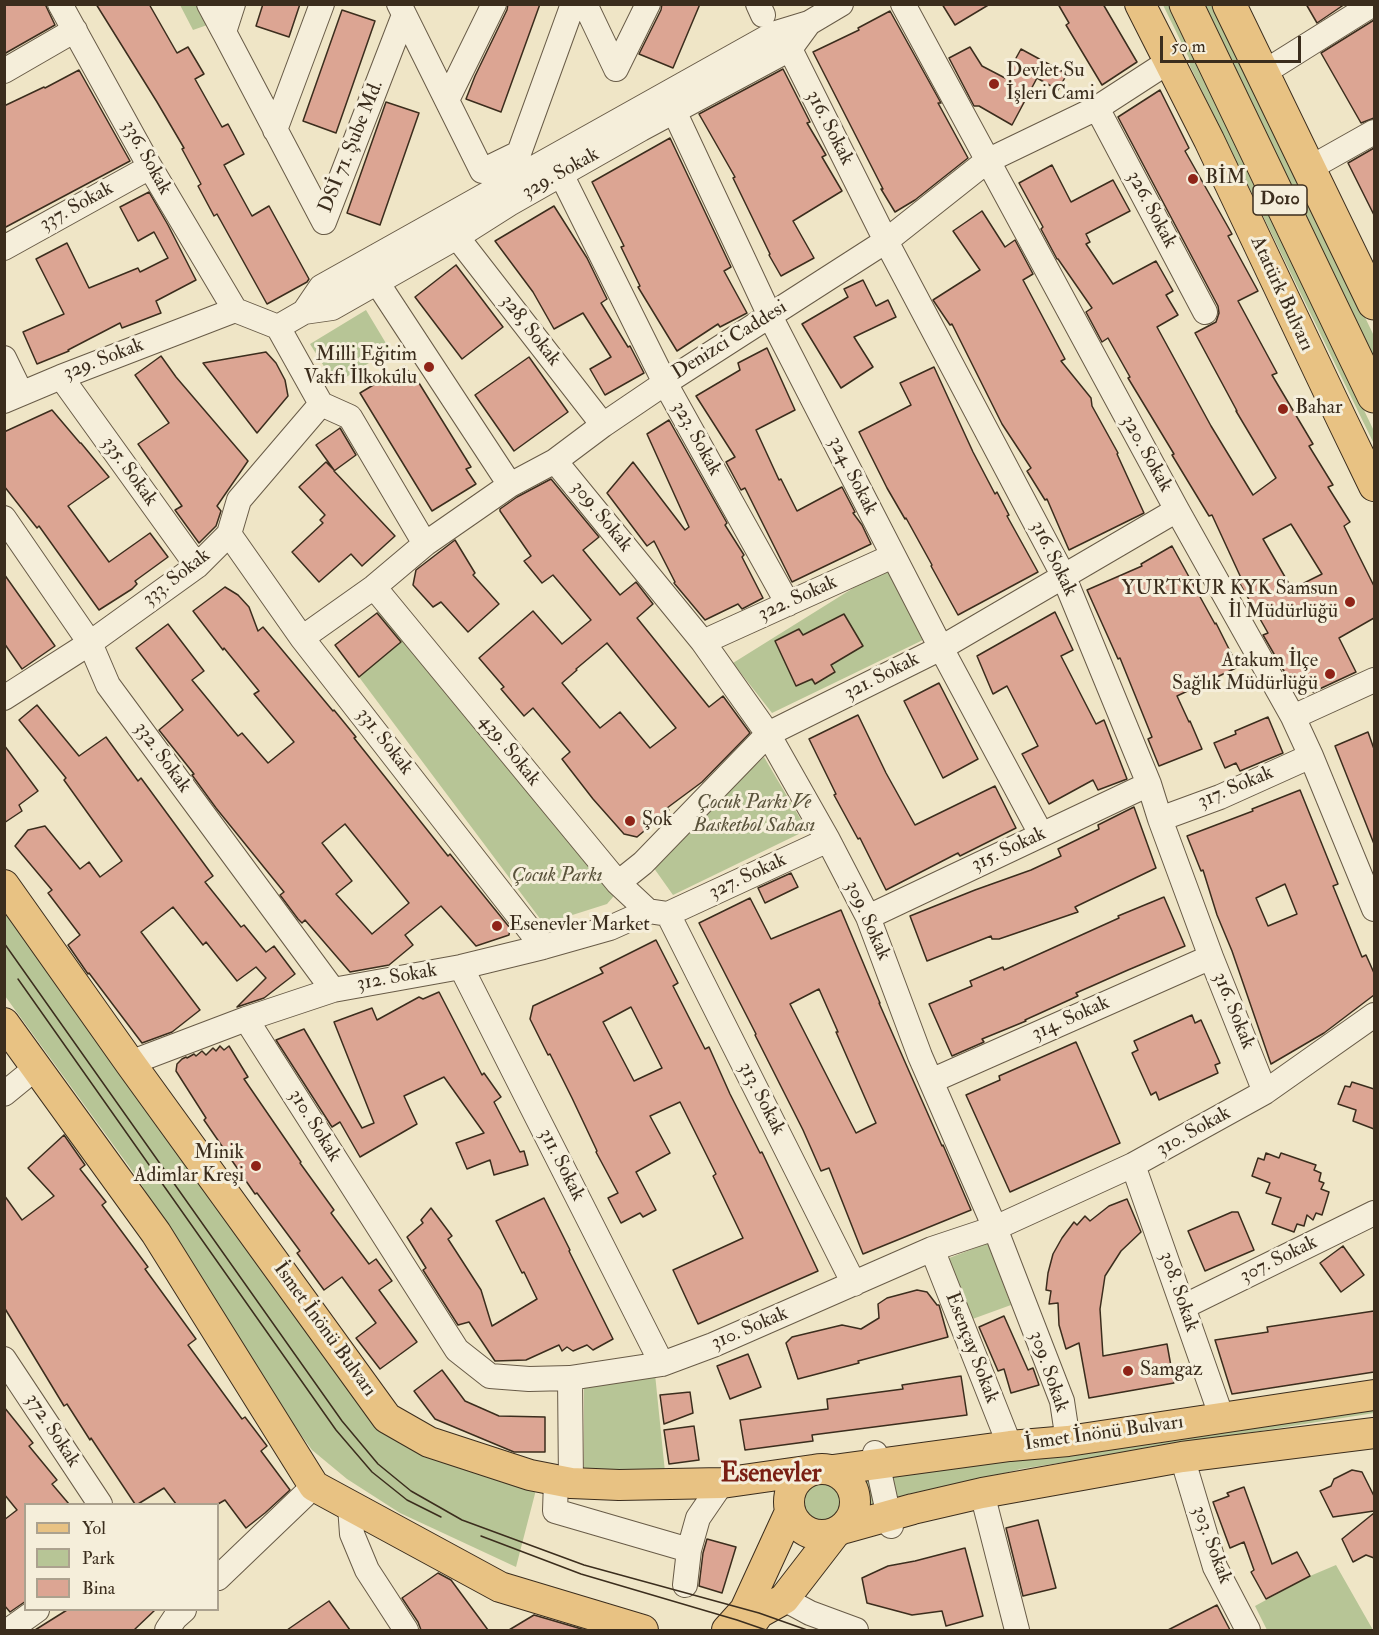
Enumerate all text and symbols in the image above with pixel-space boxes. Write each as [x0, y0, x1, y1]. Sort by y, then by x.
scale bar [1163, 24, 1304, 62]
text: 50 m [1171, 35, 1206, 58]
place label: Devlet Su İşleri Cami [1006, 60, 1095, 107]
street label: DSİ 71. Şube Md. [315, 77, 389, 217]
marker: Devlet Su İşleri Cami [987, 77, 1001, 91]
street label: 316. Sokak [800, 87, 858, 169]
street label: 336. Sokak [116, 117, 176, 199]
street label: 329. Sokak [518, 143, 604, 205]
street label: 326. Sokak [1121, 167, 1181, 253]
place label: BİM [1205, 167, 1246, 191]
marker: BİM [1186, 172, 1200, 186]
street label: 337. Sokak [36, 177, 118, 237]
road number: D010 [1253, 185, 1307, 215]
street label: Atatürk Bulvarı [1244, 233, 1318, 355]
street label: 328, Sokak [495, 291, 565, 371]
street label: Denizci Caddesi [668, 296, 792, 386]
street label: 329. Sokak [60, 334, 148, 386]
place label: Milli Eğitim Vakfı İlkokulu [304, 344, 417, 391]
marker: Milli Eğitim Vakfı İlkokulu [422, 360, 436, 374]
place label: Bahar [1295, 397, 1342, 421]
street label: 323. Sokak [666, 398, 726, 480]
marker: Bahar [1276, 402, 1290, 416]
street label: 320. Sokak [1115, 411, 1177, 497]
street label: 335. Sokak [96, 433, 162, 511]
street label: 324. Sokak [822, 433, 882, 519]
street label: 309. Sokak [565, 477, 637, 557]
street label: 316. Sokak [1025, 517, 1081, 601]
street label: 333. Sokak [138, 544, 216, 612]
street label: 322. Sokak [755, 571, 841, 627]
place label: YURTKUR KYK Samsun İl Müdürlüğü [1121, 578, 1338, 625]
marker: YURTKUR KYK Samsun İl Müdürlüğü [1343, 595, 1357, 609]
street label: 321. Sokak [841, 648, 923, 706]
place label: Atakum İlçe Sağlık Müdürlüğü [1172, 650, 1318, 697]
marker: Atakum İlçe Sağlık Müdürlüğü [1323, 667, 1337, 681]
street label: 331. Sokak [350, 704, 418, 780]
street label: 439. Sokak [473, 711, 545, 791]
street label: 332. Sokak [128, 718, 196, 798]
street label: 317. Sokak [1195, 761, 1277, 815]
park label: Çocuk Parkı Ve Basketbol Sahası [693, 792, 815, 839]
place label: Şok [642, 809, 672, 833]
marker: Şok [623, 814, 637, 828]
street label: 315. Sokak [968, 822, 1050, 878]
street label: 327. Sokak [706, 849, 790, 905]
park label: Çocuk Parkı [511, 865, 603, 889]
street label: 309. Sokak [839, 878, 895, 964]
place label: Esenevler Market [509, 914, 650, 938]
marker: Esenevler Market [490, 919, 504, 933]
street label: 312. Sokak [355, 959, 439, 997]
street label: 316. Sokak [1207, 969, 1259, 1053]
street label: 314. Sokak [1029, 991, 1113, 1047]
street label: 313. Sokak [732, 1059, 790, 1139]
street label: 310. Sokak [282, 1085, 346, 1167]
street label: 310. Sokak [1153, 1102, 1235, 1162]
street label: 311. Sokak [533, 1125, 589, 1205]
place label: Minik Adimlar Kreşi [134, 1142, 244, 1189]
marker: Minik Adimlar Kreşi [249, 1159, 263, 1173]
street label: 307. Sokak [1237, 1231, 1321, 1289]
street label: 308. Sokak [1153, 1249, 1203, 1335]
street label: İsmet İnönü Bulvarı [267, 1258, 381, 1402]
street label: Esençay Sokak [939, 1289, 1003, 1407]
street label: 310. Sokak [708, 1302, 792, 1356]
street label: 309. Sokak [1023, 1328, 1073, 1416]
place label: Samgaz [1140, 1359, 1203, 1383]
marker: Samgaz [1121, 1364, 1135, 1378]
street label: 372. Sokak [19, 1390, 85, 1472]
street label: İsmet İnönü Bulvarı [1023, 1411, 1185, 1457]
district label: Esenevler [721, 1459, 821, 1491]
legend [24, 1503, 219, 1611]
street label: 303. Sokak [1186, 1503, 1236, 1587]
text: Yol [82, 1517, 106, 1540]
text: Park [82, 1547, 115, 1570]
text: Bina [82, 1577, 115, 1600]

